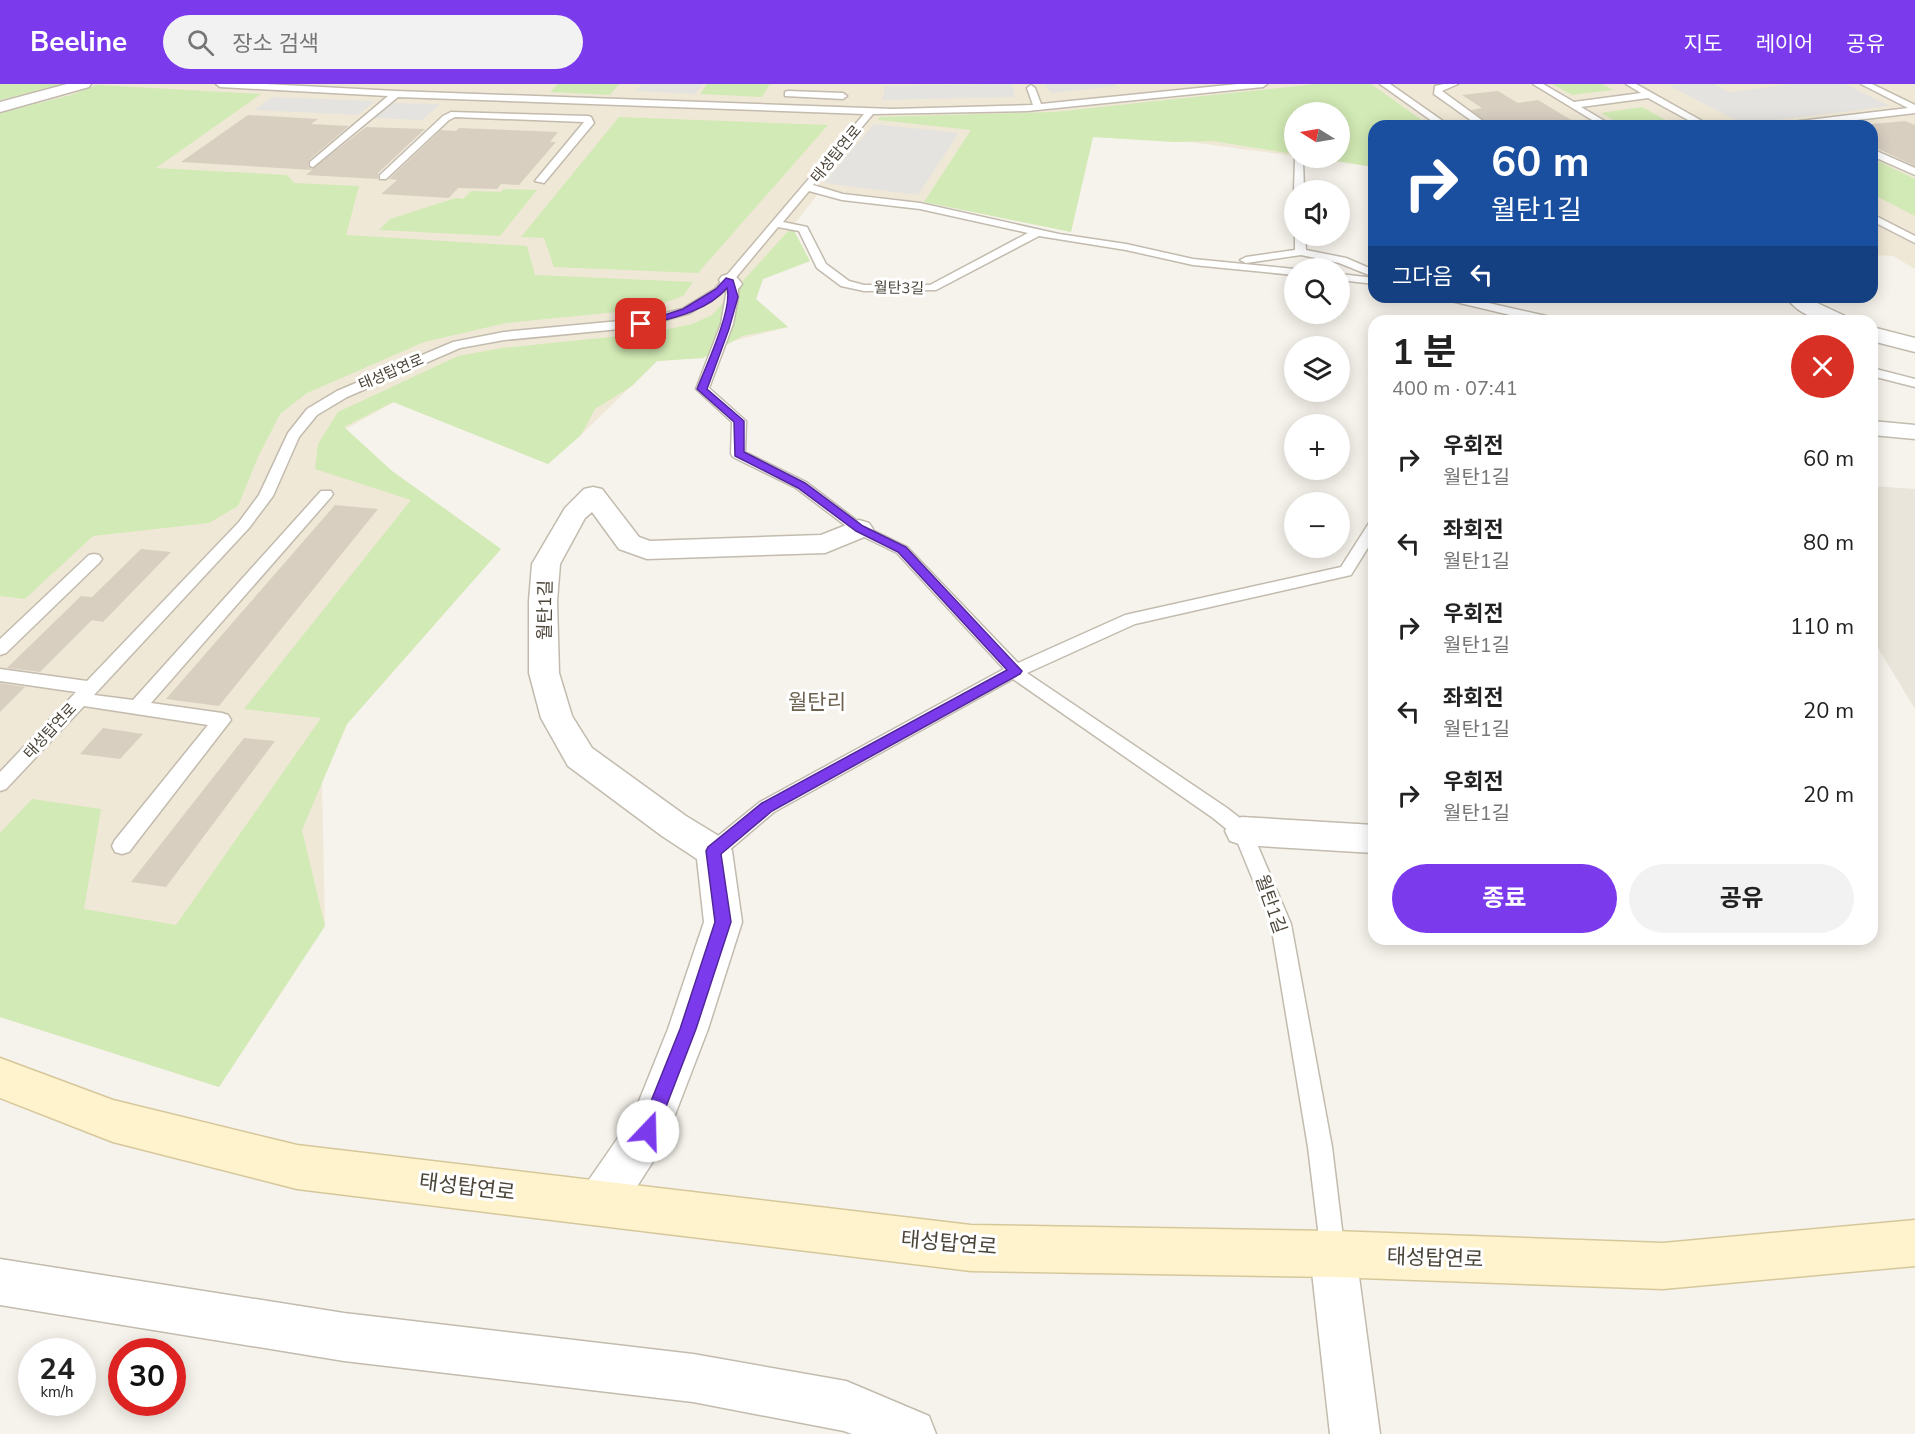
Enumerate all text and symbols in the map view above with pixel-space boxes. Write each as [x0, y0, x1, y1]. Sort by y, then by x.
search box [163, 15, 583, 69]
text: Beeline [30, 23, 127, 61]
icon: search [184, 26, 217, 59]
text: 장소 검색 [232, 29, 319, 59]
text: 지도 [1684, 30, 1722, 58]
text: 레이어 [1755, 30, 1813, 58]
text: 공유 [1846, 30, 1885, 58]
north arrow [1284, 102, 1350, 168]
map controls [1284, 102, 1350, 558]
street label: 태성탑연로 [806, 121, 866, 187]
text: 60 m [1491, 134, 1590, 191]
icon: right [1392, 144, 1470, 222]
button: sound [1284, 180, 1350, 246]
text: 월탄1길 [1491, 192, 1582, 229]
button: search [1284, 258, 1350, 324]
icon: left [1465, 258, 1498, 291]
text: 그다음 [1392, 262, 1453, 292]
street label: 월탄3길 [874, 278, 924, 298]
pin [615, 298, 666, 349]
icon: arrive [624, 307, 657, 340]
text: 1 분 [1392, 328, 1456, 377]
button: close [1791, 335, 1854, 398]
button: layers [1284, 336, 1350, 402]
street label: 태성탑연로 [355, 349, 427, 395]
text: 400 m · 07:41 [1392, 375, 1518, 402]
button: + [1284, 414, 1350, 480]
text: 우회전 [1443, 431, 1504, 461]
icon: right [1392, 443, 1425, 476]
text: 60 m [1803, 444, 1854, 474]
text: 월탄1길 [1443, 464, 1510, 491]
button: − [1284, 492, 1350, 558]
text: 좌회전 [1443, 515, 1504, 545]
icon: left [1392, 527, 1425, 560]
text: 80 m [1803, 528, 1854, 558]
text: 월탄1길 [1443, 548, 1510, 575]
street label: 월탄1길 [532, 580, 558, 640]
text: 우회전 [1443, 599, 1504, 629]
icon: right [1392, 611, 1425, 644]
text: 110 m [1790, 612, 1854, 642]
text: 월탄1길 [1443, 632, 1510, 659]
text: 좌회전 [1443, 683, 1504, 713]
district label: 월탄리 [788, 688, 846, 716]
icon: left [1392, 695, 1425, 728]
text: 20 m [1803, 696, 1854, 726]
street label: 태성탑연로 [19, 699, 81, 763]
text: 월탄1길 [1443, 716, 1510, 743]
text: 우회전 [1443, 767, 1504, 797]
icon: right [1392, 779, 1425, 812]
text: 20 m [1803, 780, 1854, 810]
text: 월탄1길 [1443, 800, 1510, 827]
button: 종료 [1392, 864, 1617, 933]
button: 공유 [1629, 864, 1854, 933]
street label: 월탄1길 [1250, 871, 1292, 937]
position arrow [616, 1099, 680, 1163]
street label: 태성탑연로 [417, 1167, 517, 1207]
street label: 태성탑연로 [900, 1225, 998, 1261]
street label: 태성탑연로 [1386, 1242, 1484, 1274]
speed limit sign: 30 [108, 1338, 186, 1416]
text: 24 [39, 1349, 75, 1390]
text: km/h [40, 1382, 74, 1402]

